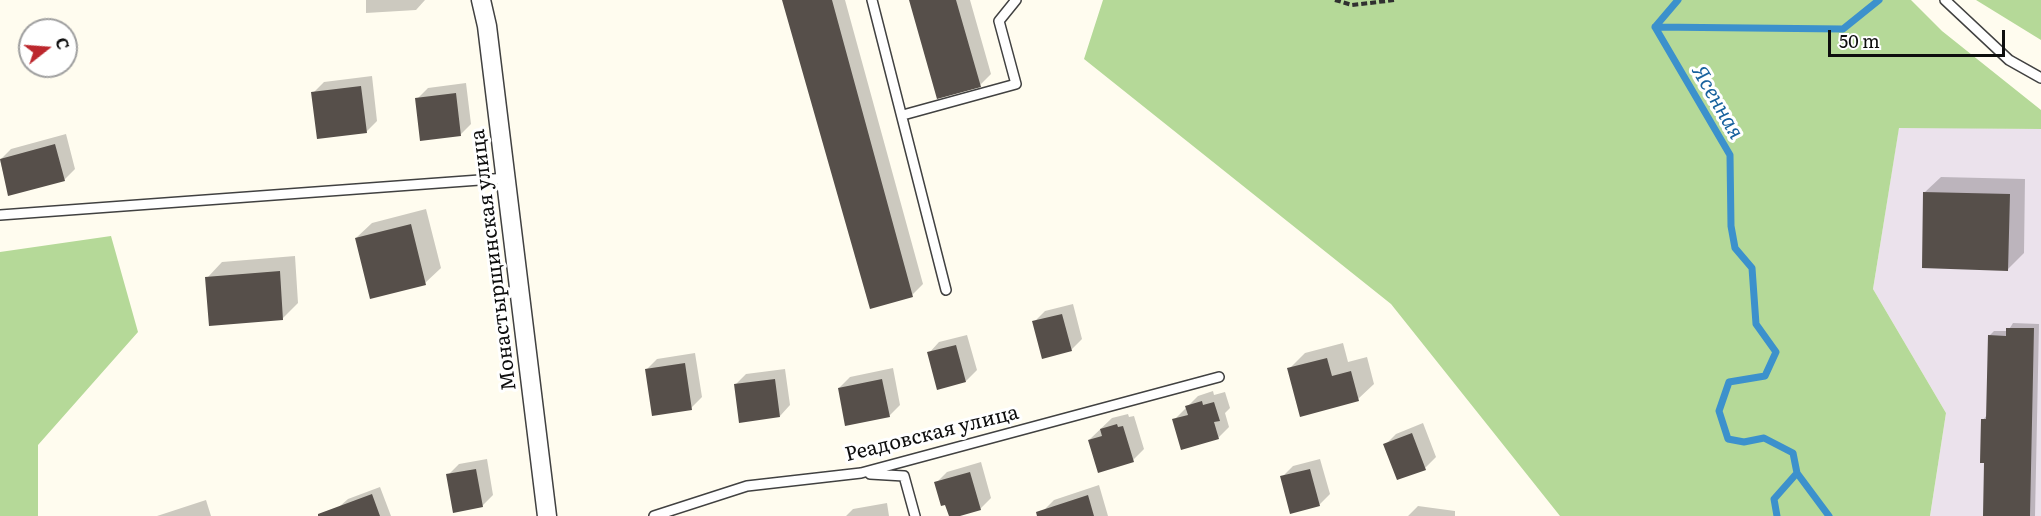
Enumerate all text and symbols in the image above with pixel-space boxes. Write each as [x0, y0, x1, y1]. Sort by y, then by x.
north arrow [18, 18, 78, 78]
scale bar [1831, 18, 2008, 56]
text: 50 m [1839, 27, 1880, 54]
text: С [50, 34, 76, 52]
water label: Ясенная [1686, 60, 1748, 144]
street label: Монастырщинская улица [466, 128, 522, 392]
street label: Реадовская улица [843, 401, 1021, 467]

